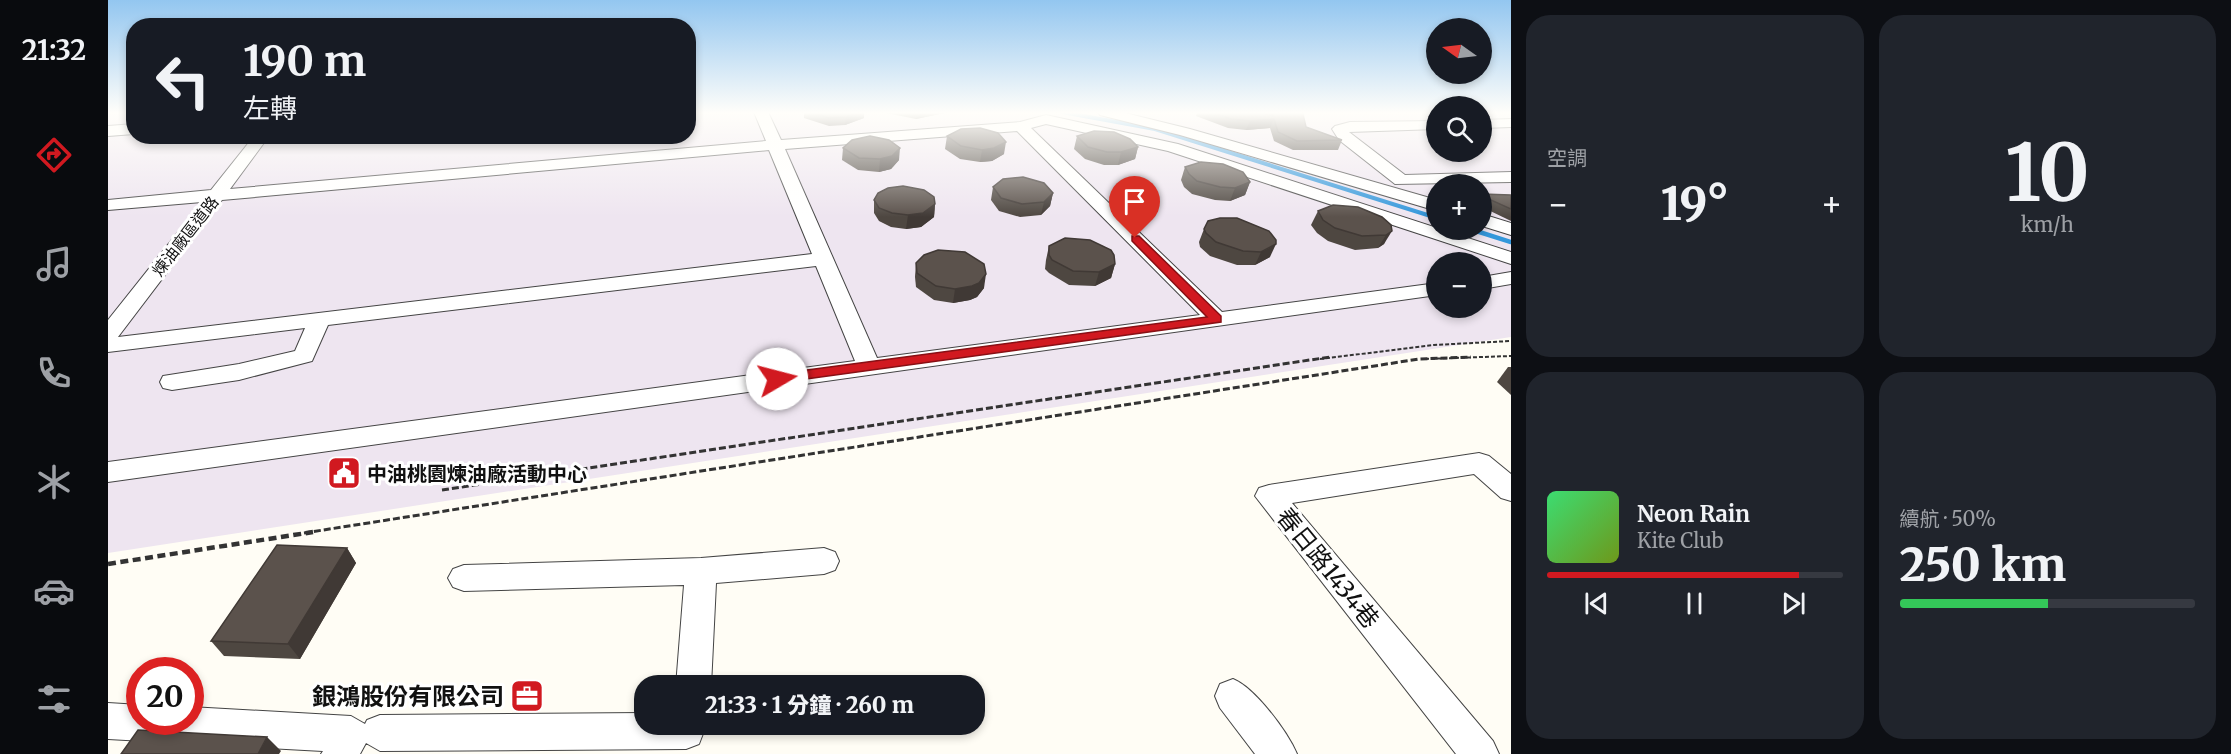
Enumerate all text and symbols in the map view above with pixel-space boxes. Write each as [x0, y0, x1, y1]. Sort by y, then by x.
north arrow [1426, 18, 1492, 84]
map controls [1426, 18, 1492, 318]
text: 21:32 [22, 33, 86, 67]
text: 190 m [243, 35, 366, 87]
icon: left [144, 42, 222, 120]
text: 左轉 [243, 91, 297, 125]
button: search [1426, 96, 1492, 162]
text: 10 [2005, 124, 2090, 222]
icon: directions [33, 134, 75, 176]
text: 空調 [1547, 145, 1587, 170]
button: + [1426, 174, 1492, 240]
pin [1109, 176, 1160, 238]
text: 19° [1661, 176, 1729, 232]
text: − [1547, 184, 1569, 225]
text: + [1820, 184, 1843, 225]
icon: arrive [1118, 185, 1151, 218]
street label: 煉油廠區道路 [148, 192, 222, 280]
text: km/h [2021, 212, 2074, 237]
icon: music [33, 243, 75, 285]
button: − [1426, 252, 1492, 318]
position arrow [745, 347, 809, 411]
icon: phone [33, 352, 75, 394]
public building icon: 中油桃園煉油廠活動中心 [326, 455, 362, 491]
icon: climate [33, 461, 75, 503]
place label: 中油桃園煉油廠活動中心 [367, 461, 587, 486]
text: Neon Rain [1637, 500, 1750, 528]
street label: 春日路1434巷 [1270, 501, 1386, 635]
text: 續航 · 50% [1900, 506, 1996, 531]
text: Kite Club [1637, 528, 1723, 553]
text: 250 km [1900, 537, 2066, 593]
icon: car [33, 570, 75, 612]
icon: previous [1580, 587, 1613, 620]
icon: pause [1678, 587, 1711, 620]
icon: next [1777, 587, 1810, 620]
speed limit sign: 20 [126, 657, 204, 735]
icon: filters [33, 678, 75, 720]
office icon: 銀鴻股份有限公司 [509, 678, 545, 714]
place label: 銀鴻股份有限公司 [312, 681, 504, 712]
text: 21:33 · 1 分鐘 · 260 m [705, 691, 914, 719]

